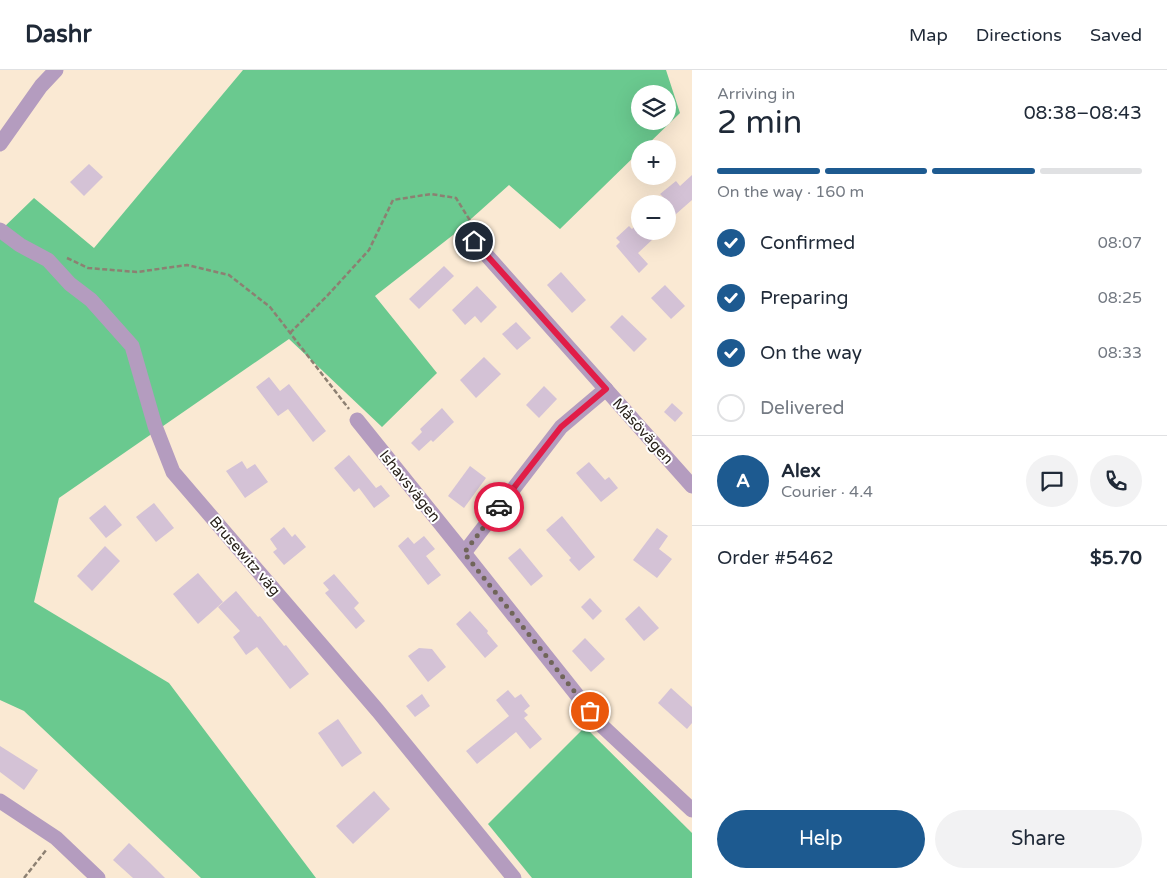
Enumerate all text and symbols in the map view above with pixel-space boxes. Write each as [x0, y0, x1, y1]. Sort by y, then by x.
text: Dashr [25, 20, 92, 49]
text: Map [909, 24, 948, 46]
text: Directions [976, 24, 1062, 46]
text: Saved [1090, 24, 1142, 46]
text: Arriving in [717, 84, 795, 104]
map controls [631, 85, 676, 240]
button: layers [631, 85, 676, 130]
text: 08:38–08:43 [1024, 102, 1142, 124]
text: 2 min [717, 104, 802, 142]
button: + [631, 140, 676, 185]
text: On the way · 160 m [717, 182, 864, 202]
button: − [631, 195, 676, 240]
pin [453, 220, 495, 262]
icon: home [460, 227, 488, 255]
icon: check [717, 229, 745, 257]
text: Confirmed [760, 232, 855, 254]
text: 08:07 [1098, 233, 1142, 253]
icon: check [717, 284, 745, 312]
text: Preparing [760, 287, 849, 309]
text: 08:25 [1098, 288, 1142, 308]
icon: check [717, 339, 745, 367]
text: On the way [760, 342, 862, 364]
text: 08:33 [1098, 343, 1142, 363]
street label: Måsövägen [609, 394, 677, 468]
text: Delivered [760, 397, 845, 419]
street label: Ishavsvägen [376, 446, 444, 526]
button: chat [1026, 455, 1078, 507]
button: phone [1090, 455, 1142, 507]
text: Alex [781, 460, 821, 482]
text: A [736, 470, 750, 492]
courier [474, 482, 524, 532]
text: Courier · 4.4 [781, 482, 873, 502]
icon: car [485, 493, 513, 521]
street label: Brusewitz väg [206, 513, 284, 599]
text: Order #5462 [717, 547, 834, 569]
text: $5.70 [1090, 547, 1142, 569]
pin [569, 690, 611, 732]
icon: bag [576, 697, 604, 725]
button: Help [717, 810, 925, 868]
button: Share [935, 810, 1142, 868]

